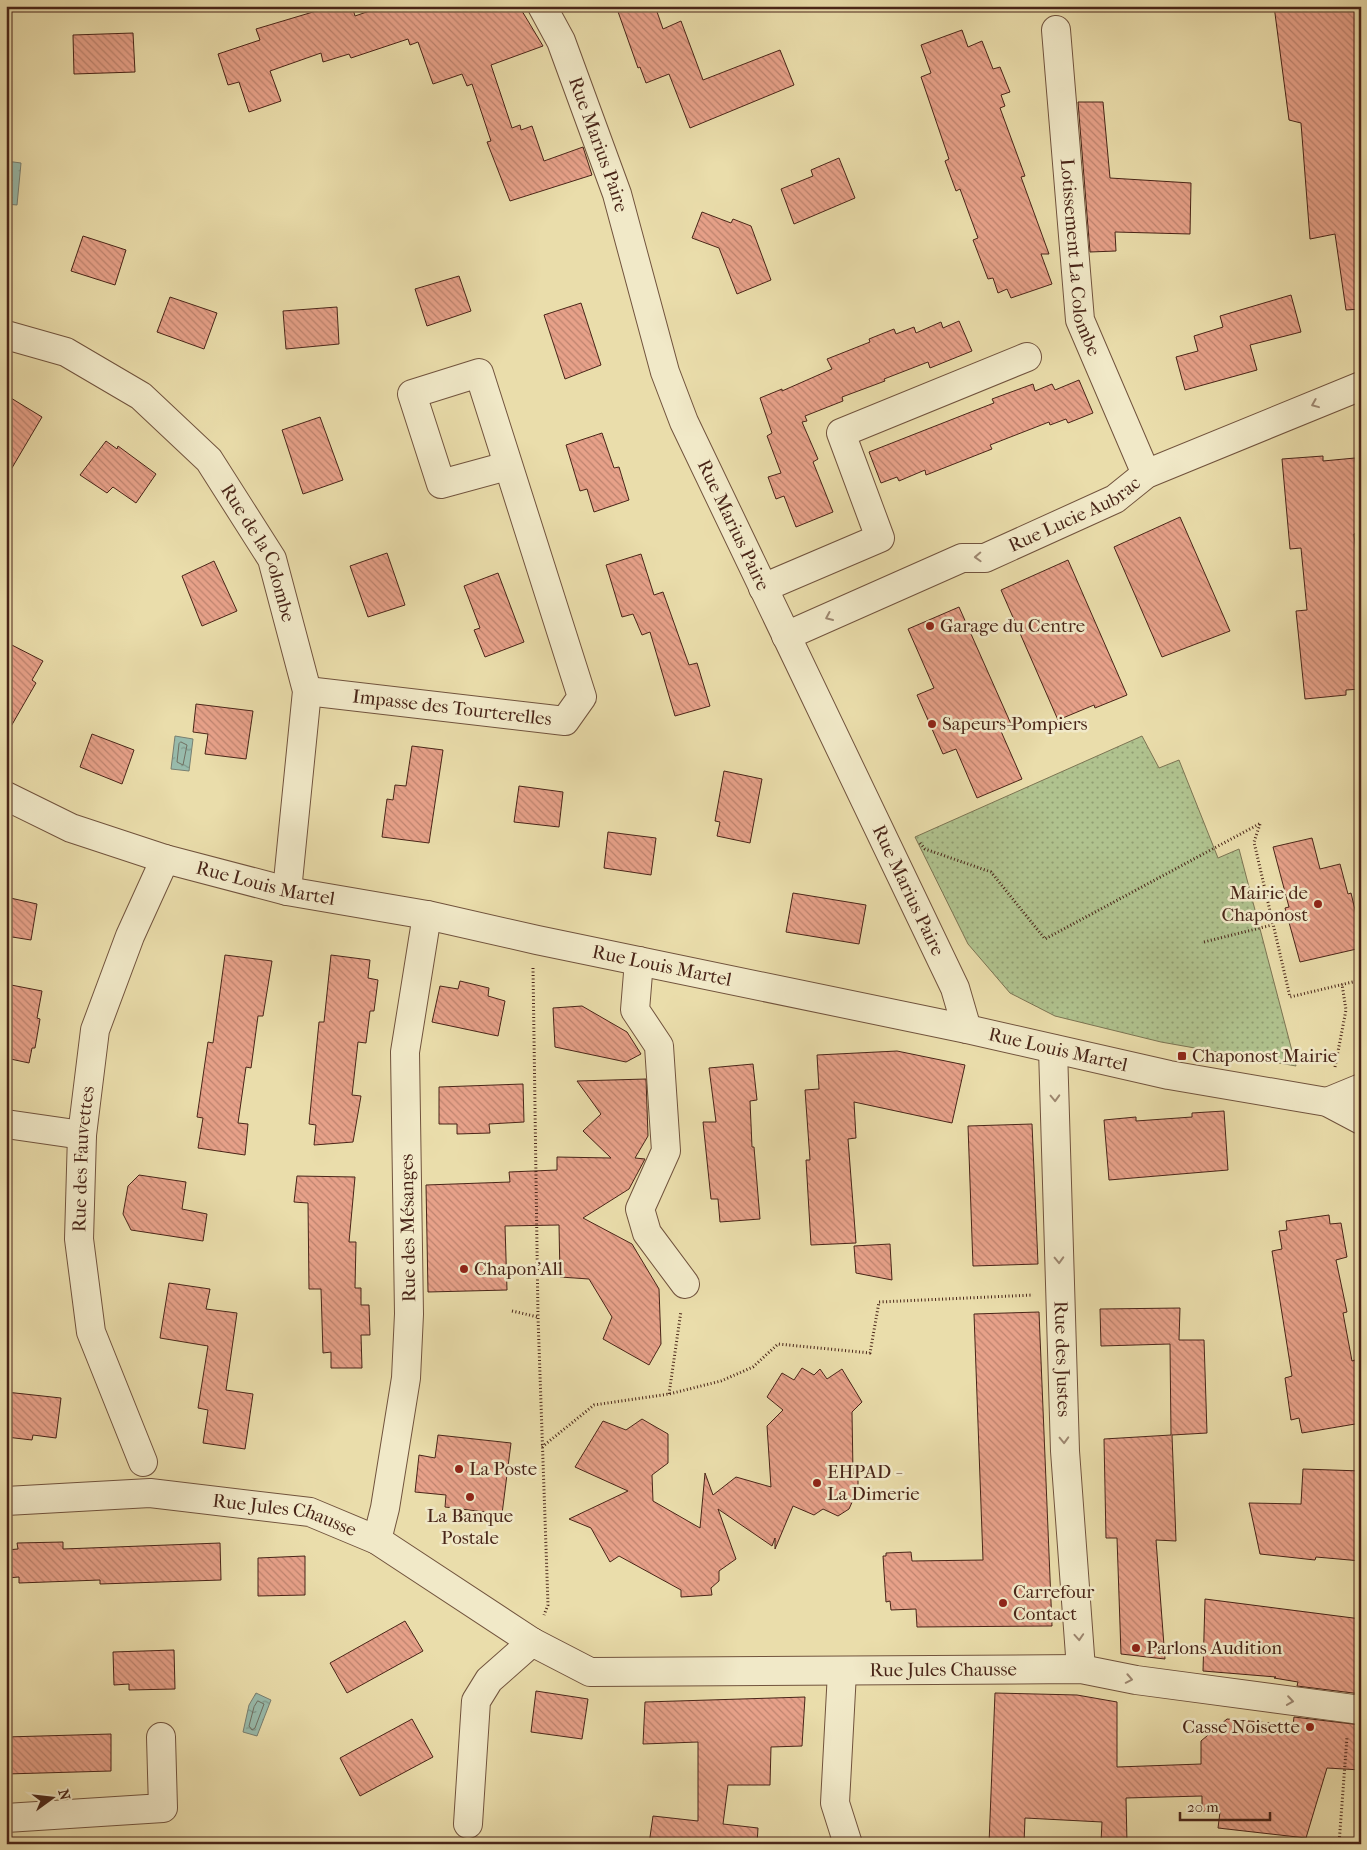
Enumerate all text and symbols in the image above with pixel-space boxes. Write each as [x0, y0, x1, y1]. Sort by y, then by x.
street label: Rue Marius Paire [564, 74, 632, 215]
street label: Lotissement La Colombe [1056, 158, 1105, 359]
one-way arrow [1311, 397, 1320, 408]
street label: Rue Marius Paire [693, 456, 774, 594]
street label: Rue Lucie Aubrac [1005, 472, 1145, 557]
street label: Rue de la Colombe [216, 480, 299, 624]
one-way arrow [974, 552, 982, 563]
one-way arrow [825, 611, 834, 622]
place label: Garage du Centre [940, 615, 1085, 637]
marker: Garage du Centre [924, 620, 936, 632]
street label: Impasse des Tourterelles [351, 685, 553, 730]
place label: Sapeurs-Pompiers [942, 713, 1088, 735]
marker: Sapeurs-Pompiers [926, 718, 938, 730]
street label: Rue Marius Paire [868, 822, 949, 959]
street label: Rue Louis Martel [194, 857, 337, 910]
place label: Mairie de Chaponost [1222, 882, 1308, 926]
marker: Mairie de Chaponost [1312, 898, 1324, 910]
street label: Rue Louis Martel [590, 941, 734, 991]
street label: Rue Louis Martel [987, 1023, 1130, 1076]
place label: Chaponost Mairie [1192, 1045, 1337, 1067]
marker: Chaponost Mairie [1176, 1050, 1188, 1062]
street label: Rue des Fauvettes [68, 1085, 99, 1232]
one-way arrow [1050, 1094, 1060, 1102]
street label: Rue des Mésanges [396, 1154, 420, 1302]
one-way arrow [1054, 1256, 1065, 1264]
place label: Chapon'All [474, 1258, 563, 1280]
marker: Chapon'All [458, 1263, 470, 1275]
street label: Rue des Justes [1050, 1300, 1075, 1417]
one-way arrow [1059, 1436, 1069, 1444]
place label: La Poste [469, 1458, 537, 1480]
place label: EHPAD - La Dimerie [827, 1461, 920, 1505]
marker: La Poste [453, 1463, 465, 1475]
marker: EHPAD - La Dimerie [811, 1477, 823, 1489]
street label: Rue Jules Chausse [211, 1490, 360, 1541]
marker: La Banque Postale [464, 1491, 476, 1503]
place label: La Banque Postale [427, 1505, 513, 1549]
place label: Carrefour Contact [1013, 1581, 1095, 1625]
marker: Carrefour Contact [997, 1597, 1009, 1609]
one-way arrow [1073, 1633, 1084, 1641]
place label: Parlons Audition [1146, 1637, 1282, 1659]
marker: Parlons Audition [1130, 1642, 1142, 1654]
street label: Rue Jules Chausse [869, 1658, 1017, 1681]
one-way arrow [1125, 1673, 1134, 1683]
one-way arrow [1286, 1695, 1294, 1706]
place label: Casse Noisette [1182, 1716, 1300, 1738]
marker: Casse Noisette [1304, 1721, 1316, 1733]
north arrow [28, 1772, 78, 1822]
text: N [54, 1787, 74, 1802]
scale bar [1180, 1790, 1270, 1822]
text: 20 m [1187, 1798, 1219, 1816]

